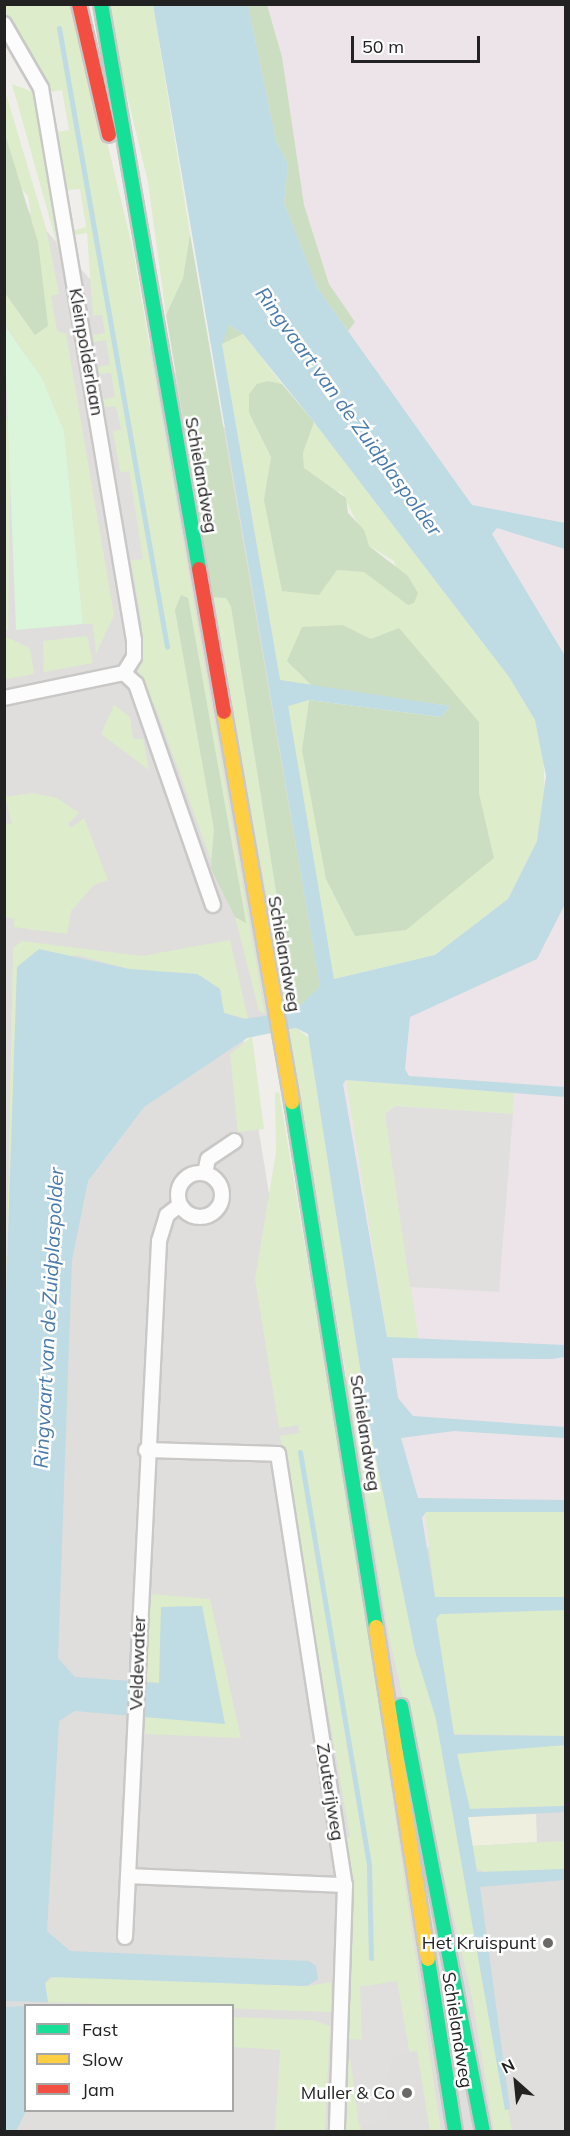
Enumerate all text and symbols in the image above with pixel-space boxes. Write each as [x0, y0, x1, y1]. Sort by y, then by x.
scale bar [354, 24, 483, 62]
text: 50 m [362, 35, 404, 58]
water label: Ringvaart van de Zuidplaspolder [251, 282, 447, 540]
street label: Kleinpolderlaan [64, 286, 108, 418]
street label: Schielandweg [180, 415, 222, 535]
street label: Schielandweg [263, 894, 305, 1014]
water label: Ringvaart van de Zuidplaspolder [28, 1167, 68, 1469]
street label: Schielandweg [345, 1373, 385, 1493]
street label: Veldewater [126, 1615, 150, 1711]
street label: Zouterijweg [312, 1742, 348, 1842]
place label: Het Kruispunt [422, 1932, 536, 1954]
marker: Het Kruispunt [541, 1936, 555, 1950]
street label: Schielandweg [437, 1970, 477, 2090]
legend [24, 2004, 234, 2112]
text: Fast [82, 2018, 118, 2041]
text: Slow [82, 2048, 123, 2071]
north arrow [486, 2052, 546, 2112]
text: N [498, 2054, 518, 2078]
text: Jam [82, 2078, 115, 2101]
place label: Muller & Co [301, 2082, 395, 2104]
marker: Muller & Co [400, 2086, 414, 2100]

